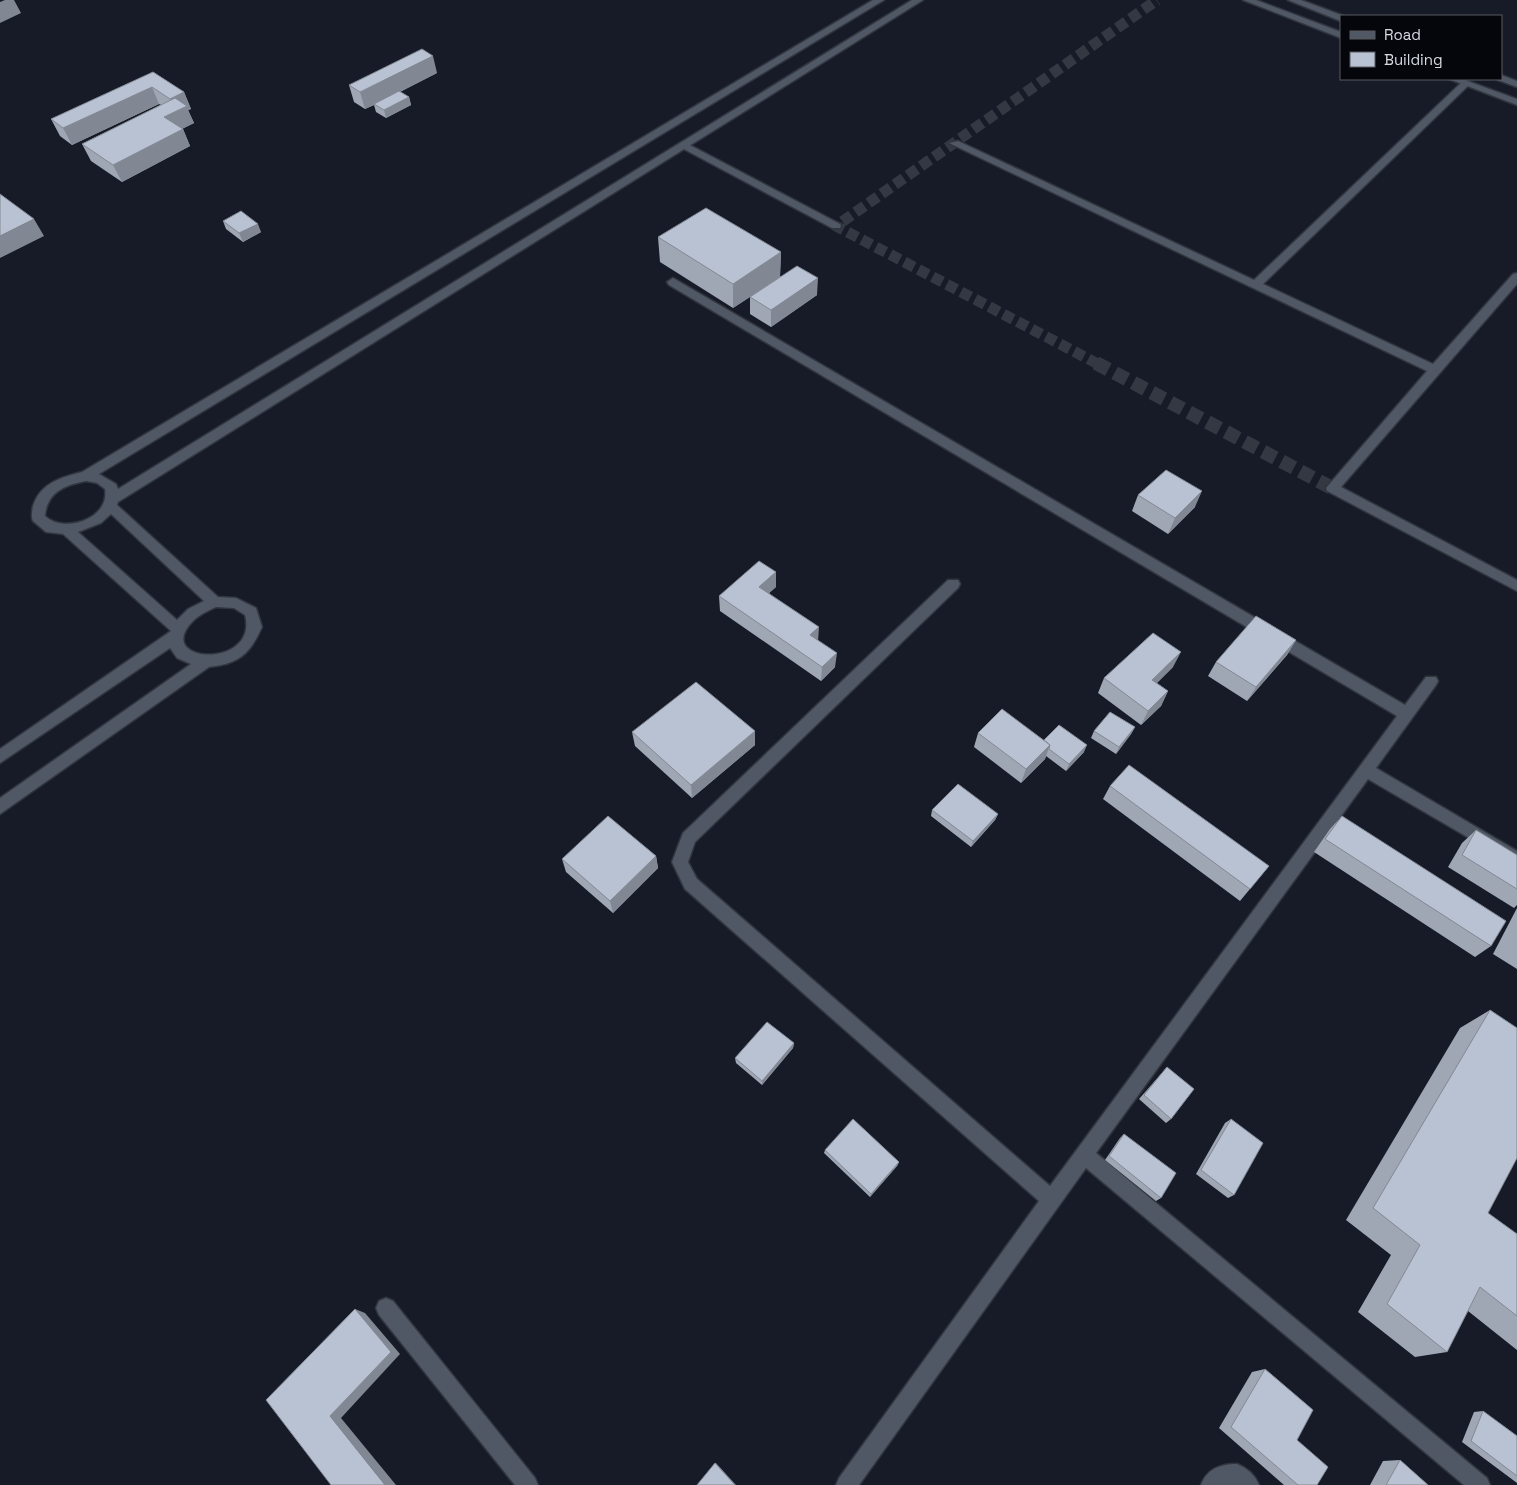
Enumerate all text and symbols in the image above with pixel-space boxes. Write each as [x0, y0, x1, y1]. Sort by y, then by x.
legend [1340, 15, 1502, 80]
text: Road [1384, 25, 1421, 44]
text: Building [1384, 50, 1443, 69]

